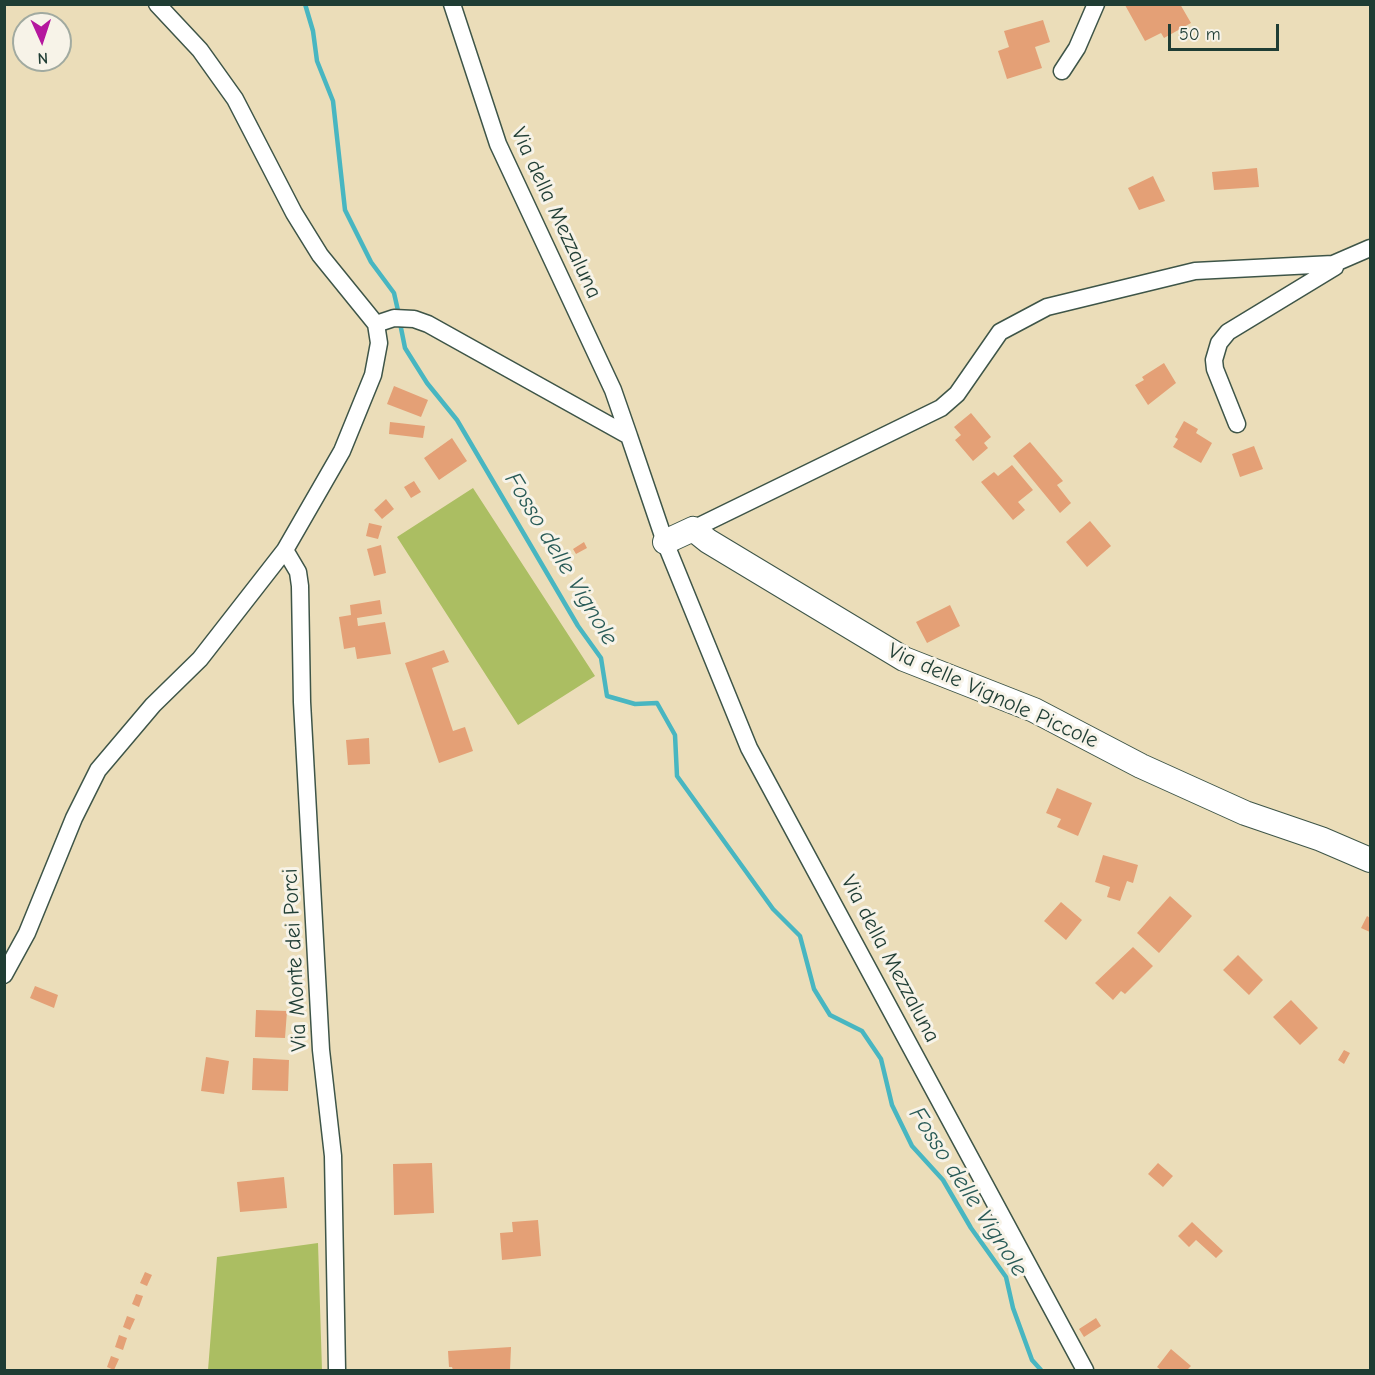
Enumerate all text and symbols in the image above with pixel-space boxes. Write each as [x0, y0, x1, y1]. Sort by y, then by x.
north arrow [12, 12, 72, 72]
scale bar [1171, 12, 1282, 50]
text: 50 m [1179, 24, 1221, 45]
text: N [37, 49, 49, 67]
street label: Via della Mezzaluna [505, 123, 607, 303]
water label: Fosso delle Vignole [498, 467, 624, 651]
street label: Via delle Vignole Piccole [884, 638, 1102, 754]
street label: Via Monte dei Porci [277, 868, 313, 1052]
street label: Via della Mezzaluna [835, 871, 945, 1047]
water label: Fosso delle Vignole [902, 1102, 1034, 1282]

